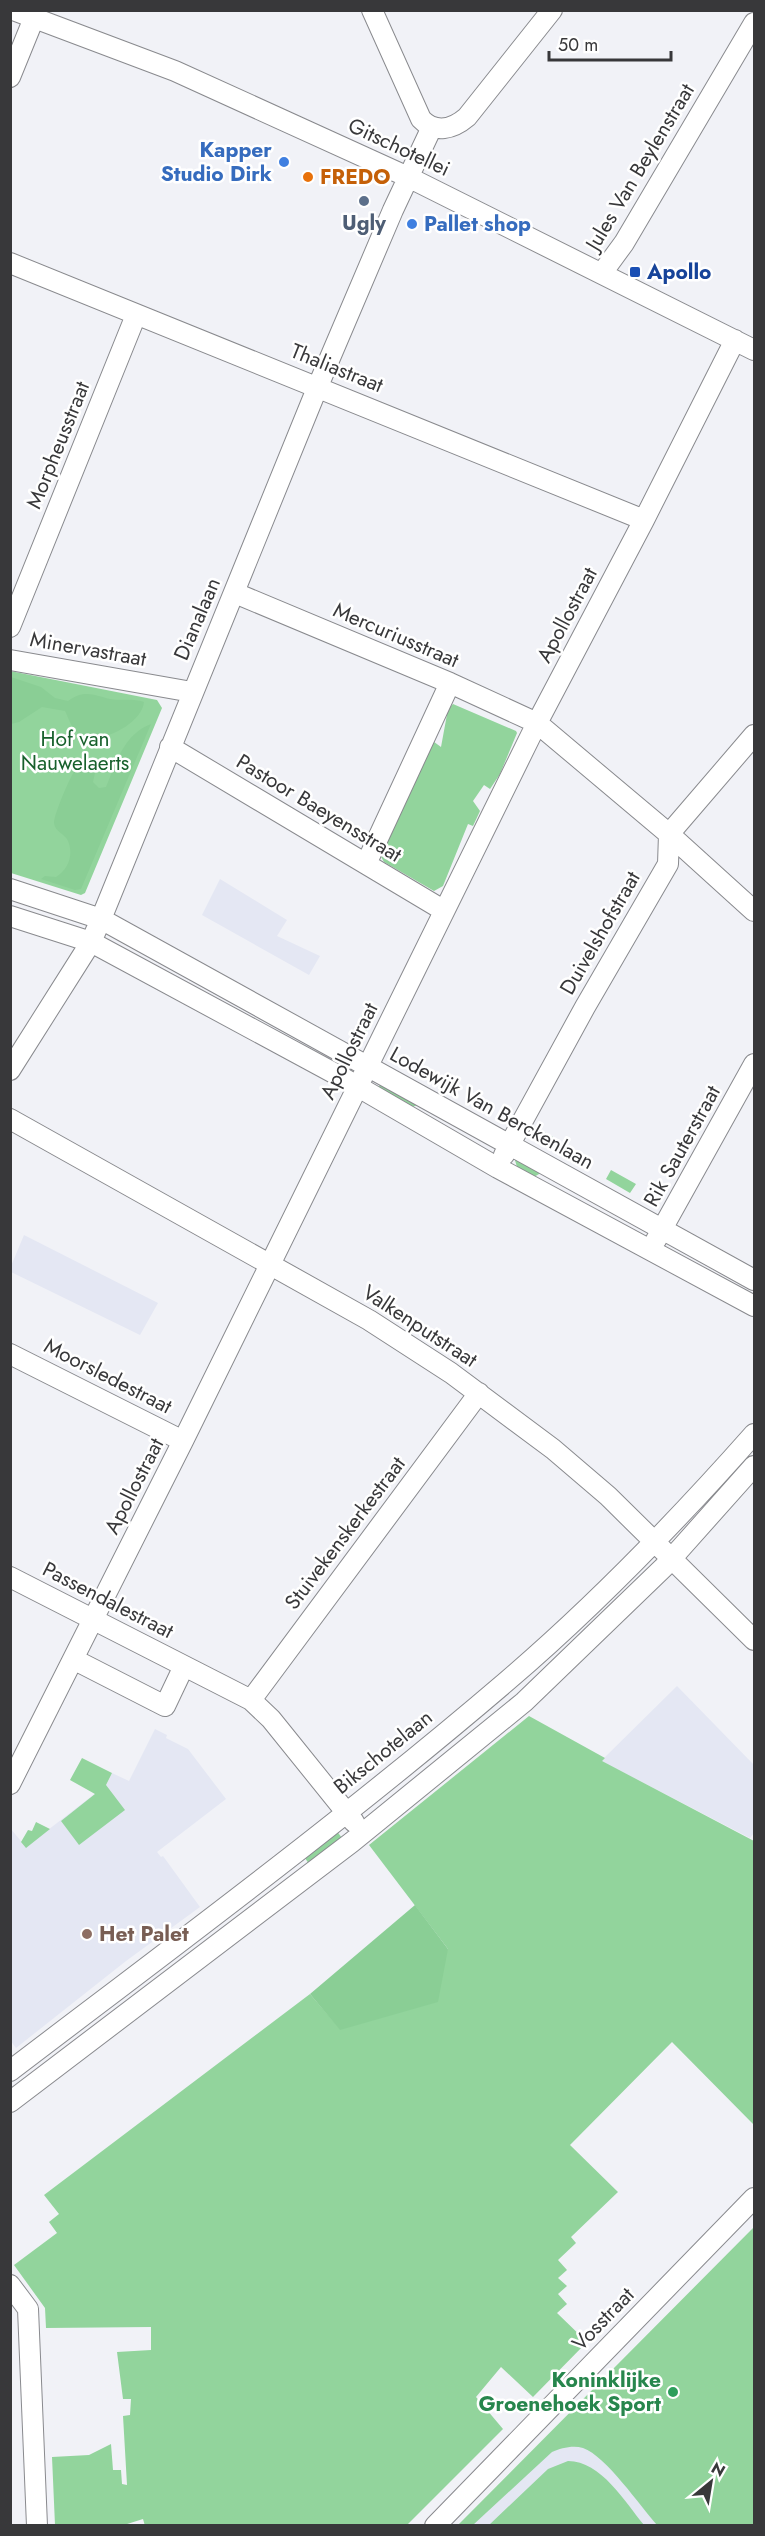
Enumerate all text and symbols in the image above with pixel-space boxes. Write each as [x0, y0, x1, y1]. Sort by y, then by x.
scale bar [549, 24, 670, 62]
text: 50 m [558, 32, 598, 58]
street label: Jules Van Beylenstraat [577, 78, 702, 259]
street label: Gitschotellei [343, 110, 455, 184]
place label: Kapper Studio Dirk [161, 135, 272, 189]
marker: Kapper Studio Dirk [277, 155, 291, 169]
place label: FREDO [320, 162, 391, 192]
marker: FREDO [301, 170, 315, 184]
marker: Ugly [357, 194, 371, 208]
place label: Ugly [342, 208, 387, 238]
place label: Pallet shop [424, 209, 531, 239]
marker: Pallet shop [405, 217, 419, 231]
place label: Apollo [646, 257, 712, 287]
marker: Apollo [628, 265, 642, 279]
street label: Thaliastraat [286, 336, 388, 400]
street label: Morpheusstraat [19, 377, 97, 513]
street label: Apollostraat [529, 562, 605, 668]
street label: Dianalaan [166, 573, 228, 665]
street label: Mercuriusstraat [329, 595, 463, 675]
street label: Minervastraat [28, 624, 148, 674]
park label: Hof van Nauwelaerts [21, 724, 129, 778]
street label: Pastoor Baeyensstraat [231, 747, 407, 869]
street label: Duivelshofstraat [552, 866, 648, 1000]
street label: Apollostraat [313, 998, 385, 1104]
street label: Lodewijk Van Berckenlaan [384, 1039, 600, 1177]
street label: Rik Sauterstraat [636, 1080, 728, 1212]
street label: Valkenputstraat [357, 1278, 483, 1374]
street label: Moorsledestraat [39, 1331, 177, 1421]
street label: Apollostraat [97, 1433, 171, 1539]
street label: Stuivekenskerkestraat [277, 1450, 413, 1616]
street label: Passendalestraat [37, 1554, 179, 1646]
street label: Bikschotelaan [327, 1703, 439, 1801]
place label: Het Palet [99, 1919, 189, 1949]
marker: Het Palet [80, 1927, 94, 1941]
street label: Vosstraat [565, 2281, 641, 2357]
place label: Koninklijke Groenehoek Sport [478, 2365, 661, 2419]
marker: Koninklijke Groenehoek Sport [666, 2385, 680, 2399]
north arrow [681, 2452, 741, 2512]
text: N [707, 2456, 730, 2483]

